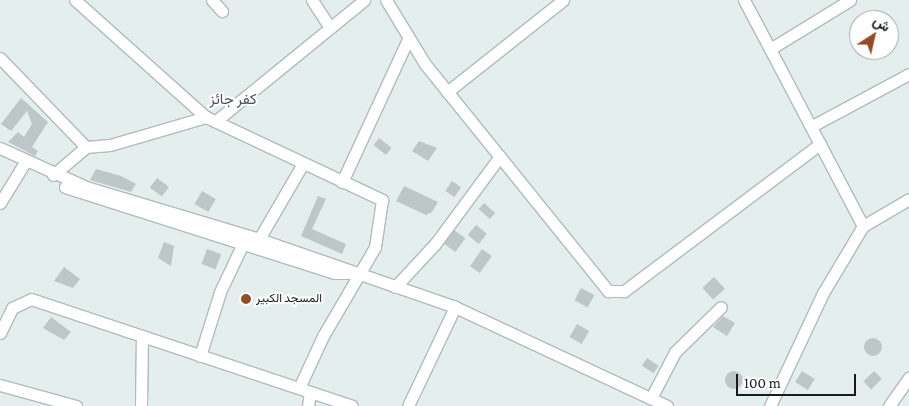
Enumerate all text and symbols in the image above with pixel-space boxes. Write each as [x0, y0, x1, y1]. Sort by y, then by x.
north arrow [849, 10, 899, 60]
text: ش [871, 12, 894, 35]
district label: كفر جائز [209, 91, 257, 109]
place label: المسجد الكبير [256, 292, 322, 306]
marker: المسجد الكبير [240, 293, 252, 305]
scale bar [739, 364, 859, 396]
text: 100 m [744, 375, 781, 391]

